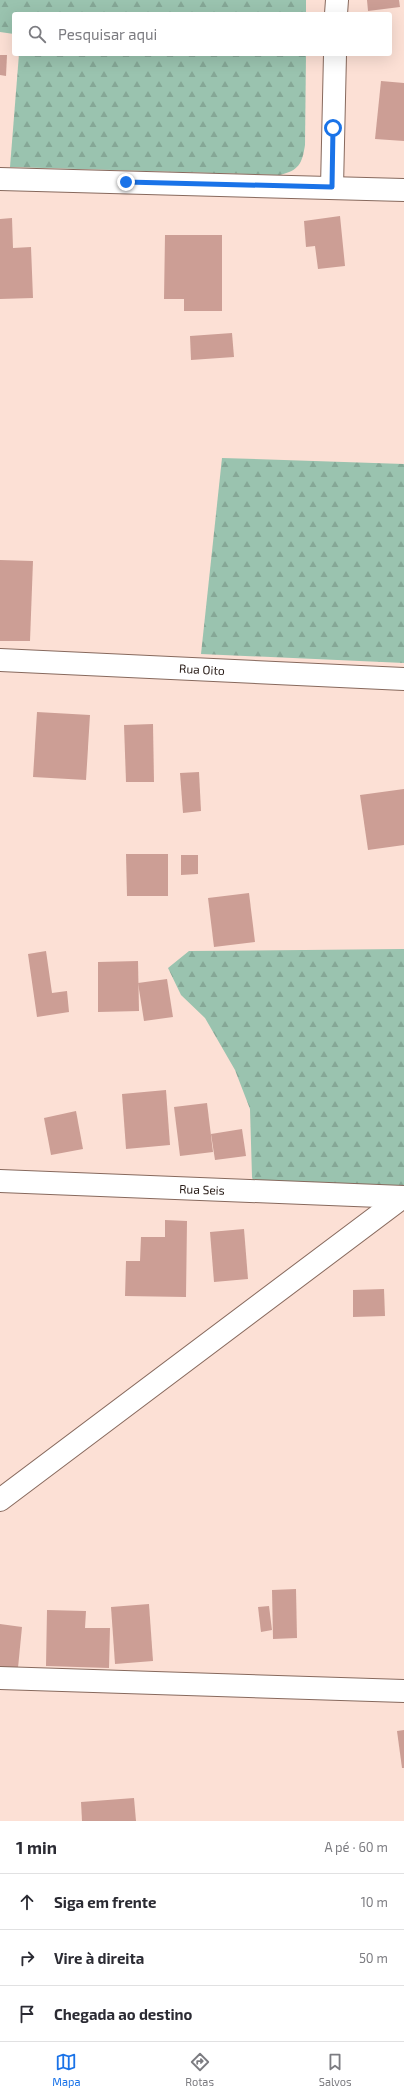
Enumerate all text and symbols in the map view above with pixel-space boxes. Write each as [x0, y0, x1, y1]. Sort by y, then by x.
search box [12, 12, 392, 56]
icon: search [26, 23, 48, 45]
text: Pesquisar aqui [58, 25, 157, 43]
route start [324, 119, 342, 137]
route end [117, 173, 135, 191]
street label: Rua Oito [179, 661, 225, 677]
street label: Rua Seis [179, 1181, 225, 1197]
text: 1 min [16, 1837, 57, 1857]
text: A pé · 60 m [324, 1839, 388, 1855]
icon: ahead [16, 1891, 38, 1913]
text: Siga em frente [54, 1893, 156, 1911]
text: 10 m [361, 1894, 388, 1910]
icon: right [16, 1947, 38, 1969]
text: Vire à direita [54, 1949, 144, 1967]
text: 50 m [359, 1950, 388, 1966]
icon: arrive [16, 2003, 38, 2025]
text: Chegada ao destino [54, 2005, 192, 2023]
tab: Mapa [52, 2051, 80, 2088]
tab: Rotas [185, 2051, 214, 2088]
tab: Salvos [319, 2051, 352, 2088]

